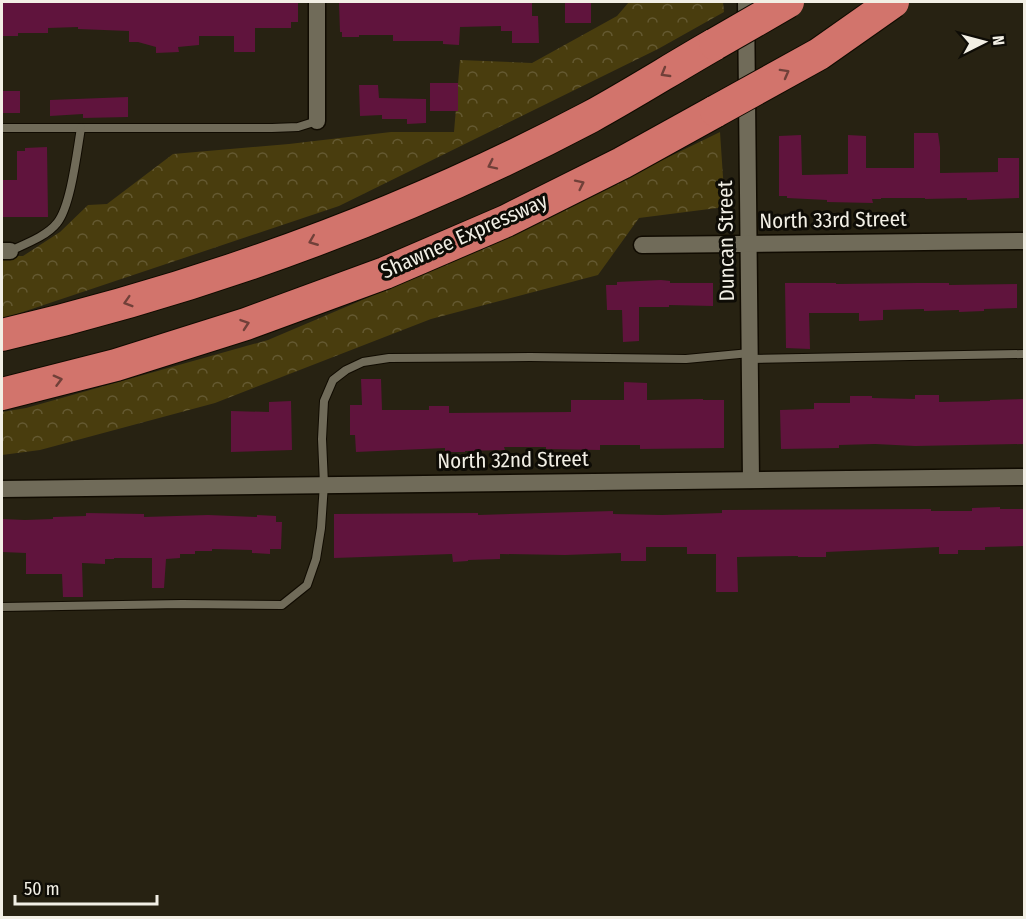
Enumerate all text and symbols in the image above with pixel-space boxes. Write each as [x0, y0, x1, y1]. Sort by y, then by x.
north arrow [954, 12, 1014, 72]
text: N [988, 35, 1008, 46]
one-way arrow [660, 66, 671, 78]
one-way arrow [779, 68, 789, 80]
one-way arrow [488, 158, 499, 169]
one-way arrow [573, 180, 584, 192]
street label: Duncan Street [712, 180, 740, 302]
street label: Shawnee Expressway [377, 187, 552, 284]
street label: North 33rd Street [759, 206, 907, 234]
one-way arrow [308, 234, 319, 246]
one-way arrow [123, 295, 134, 307]
one-way arrow [239, 319, 250, 331]
one-way arrow [53, 374, 63, 387]
street label: North 32nd Street [437, 446, 589, 474]
scale bar [15, 868, 158, 906]
text: 50 m [24, 878, 60, 900]

